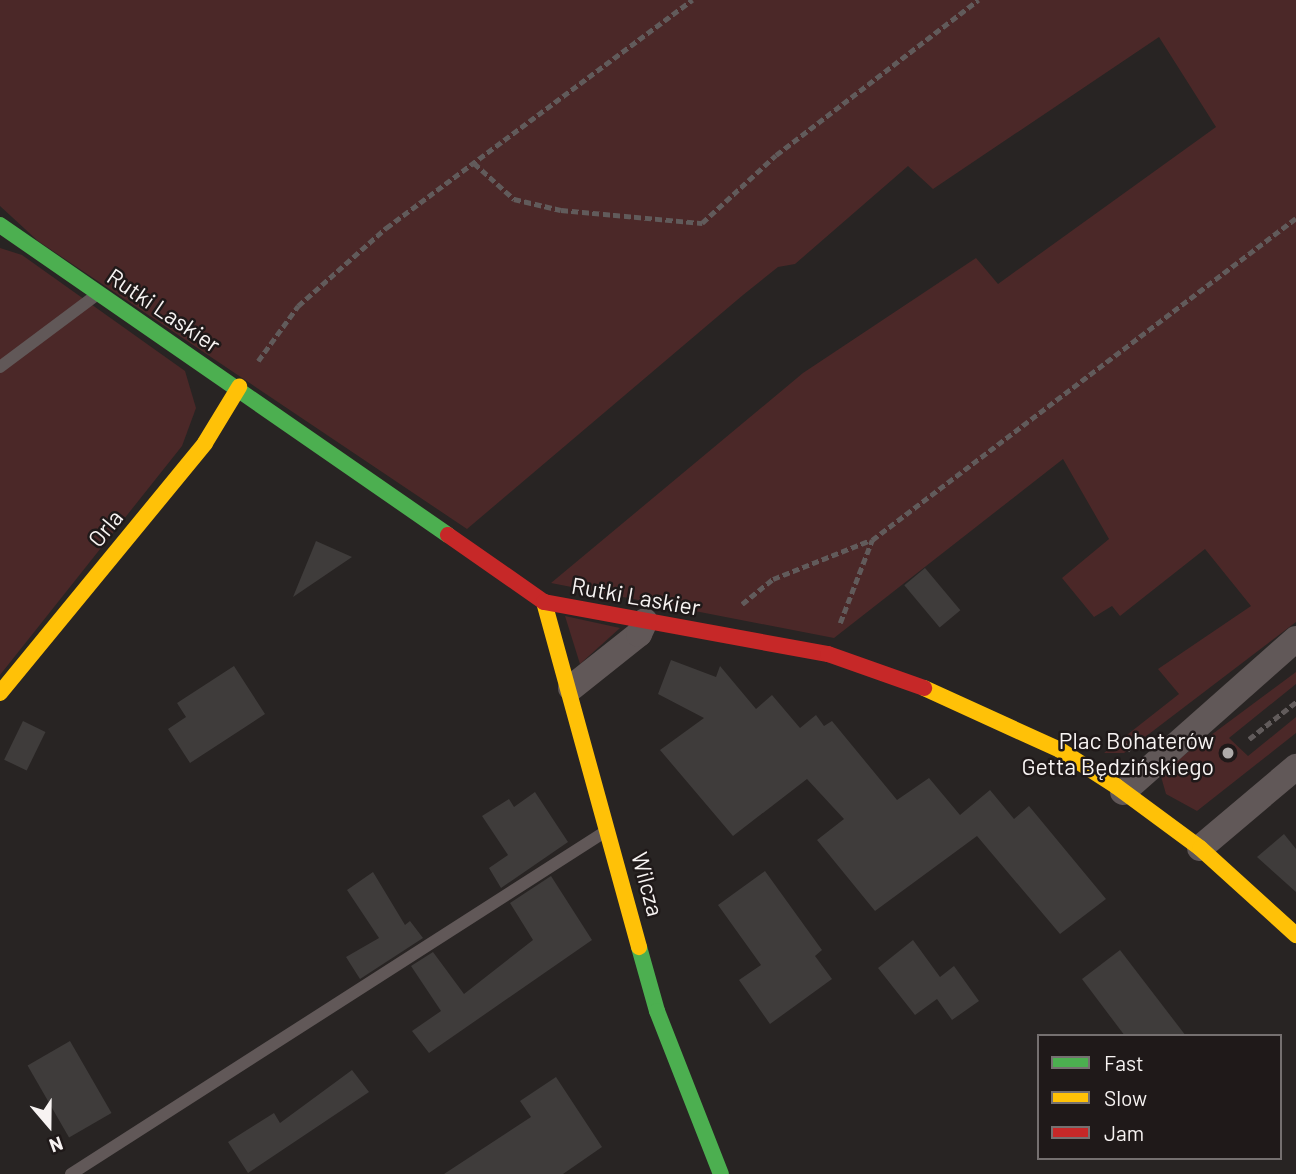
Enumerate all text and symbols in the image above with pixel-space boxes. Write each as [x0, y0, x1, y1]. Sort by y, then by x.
street label: Rutki Laskier [102, 262, 226, 358]
street label: Orla [82, 504, 128, 552]
street label: Rutki Laskier [569, 571, 703, 621]
place label: Plac Bohaterów Getta Będzińskiego [1021, 726, 1214, 780]
marker: Plac Bohaterów Getta Będzińskiego [1220, 745, 1236, 761]
street label: Wilcza [626, 849, 670, 919]
legend [1037, 1034, 1282, 1160]
text: Fast [1104, 1050, 1144, 1075]
text: Slow [1104, 1085, 1147, 1110]
north arrow [14, 1090, 84, 1160]
text: Jam [1104, 1120, 1144, 1145]
text: N [46, 1132, 66, 1158]

